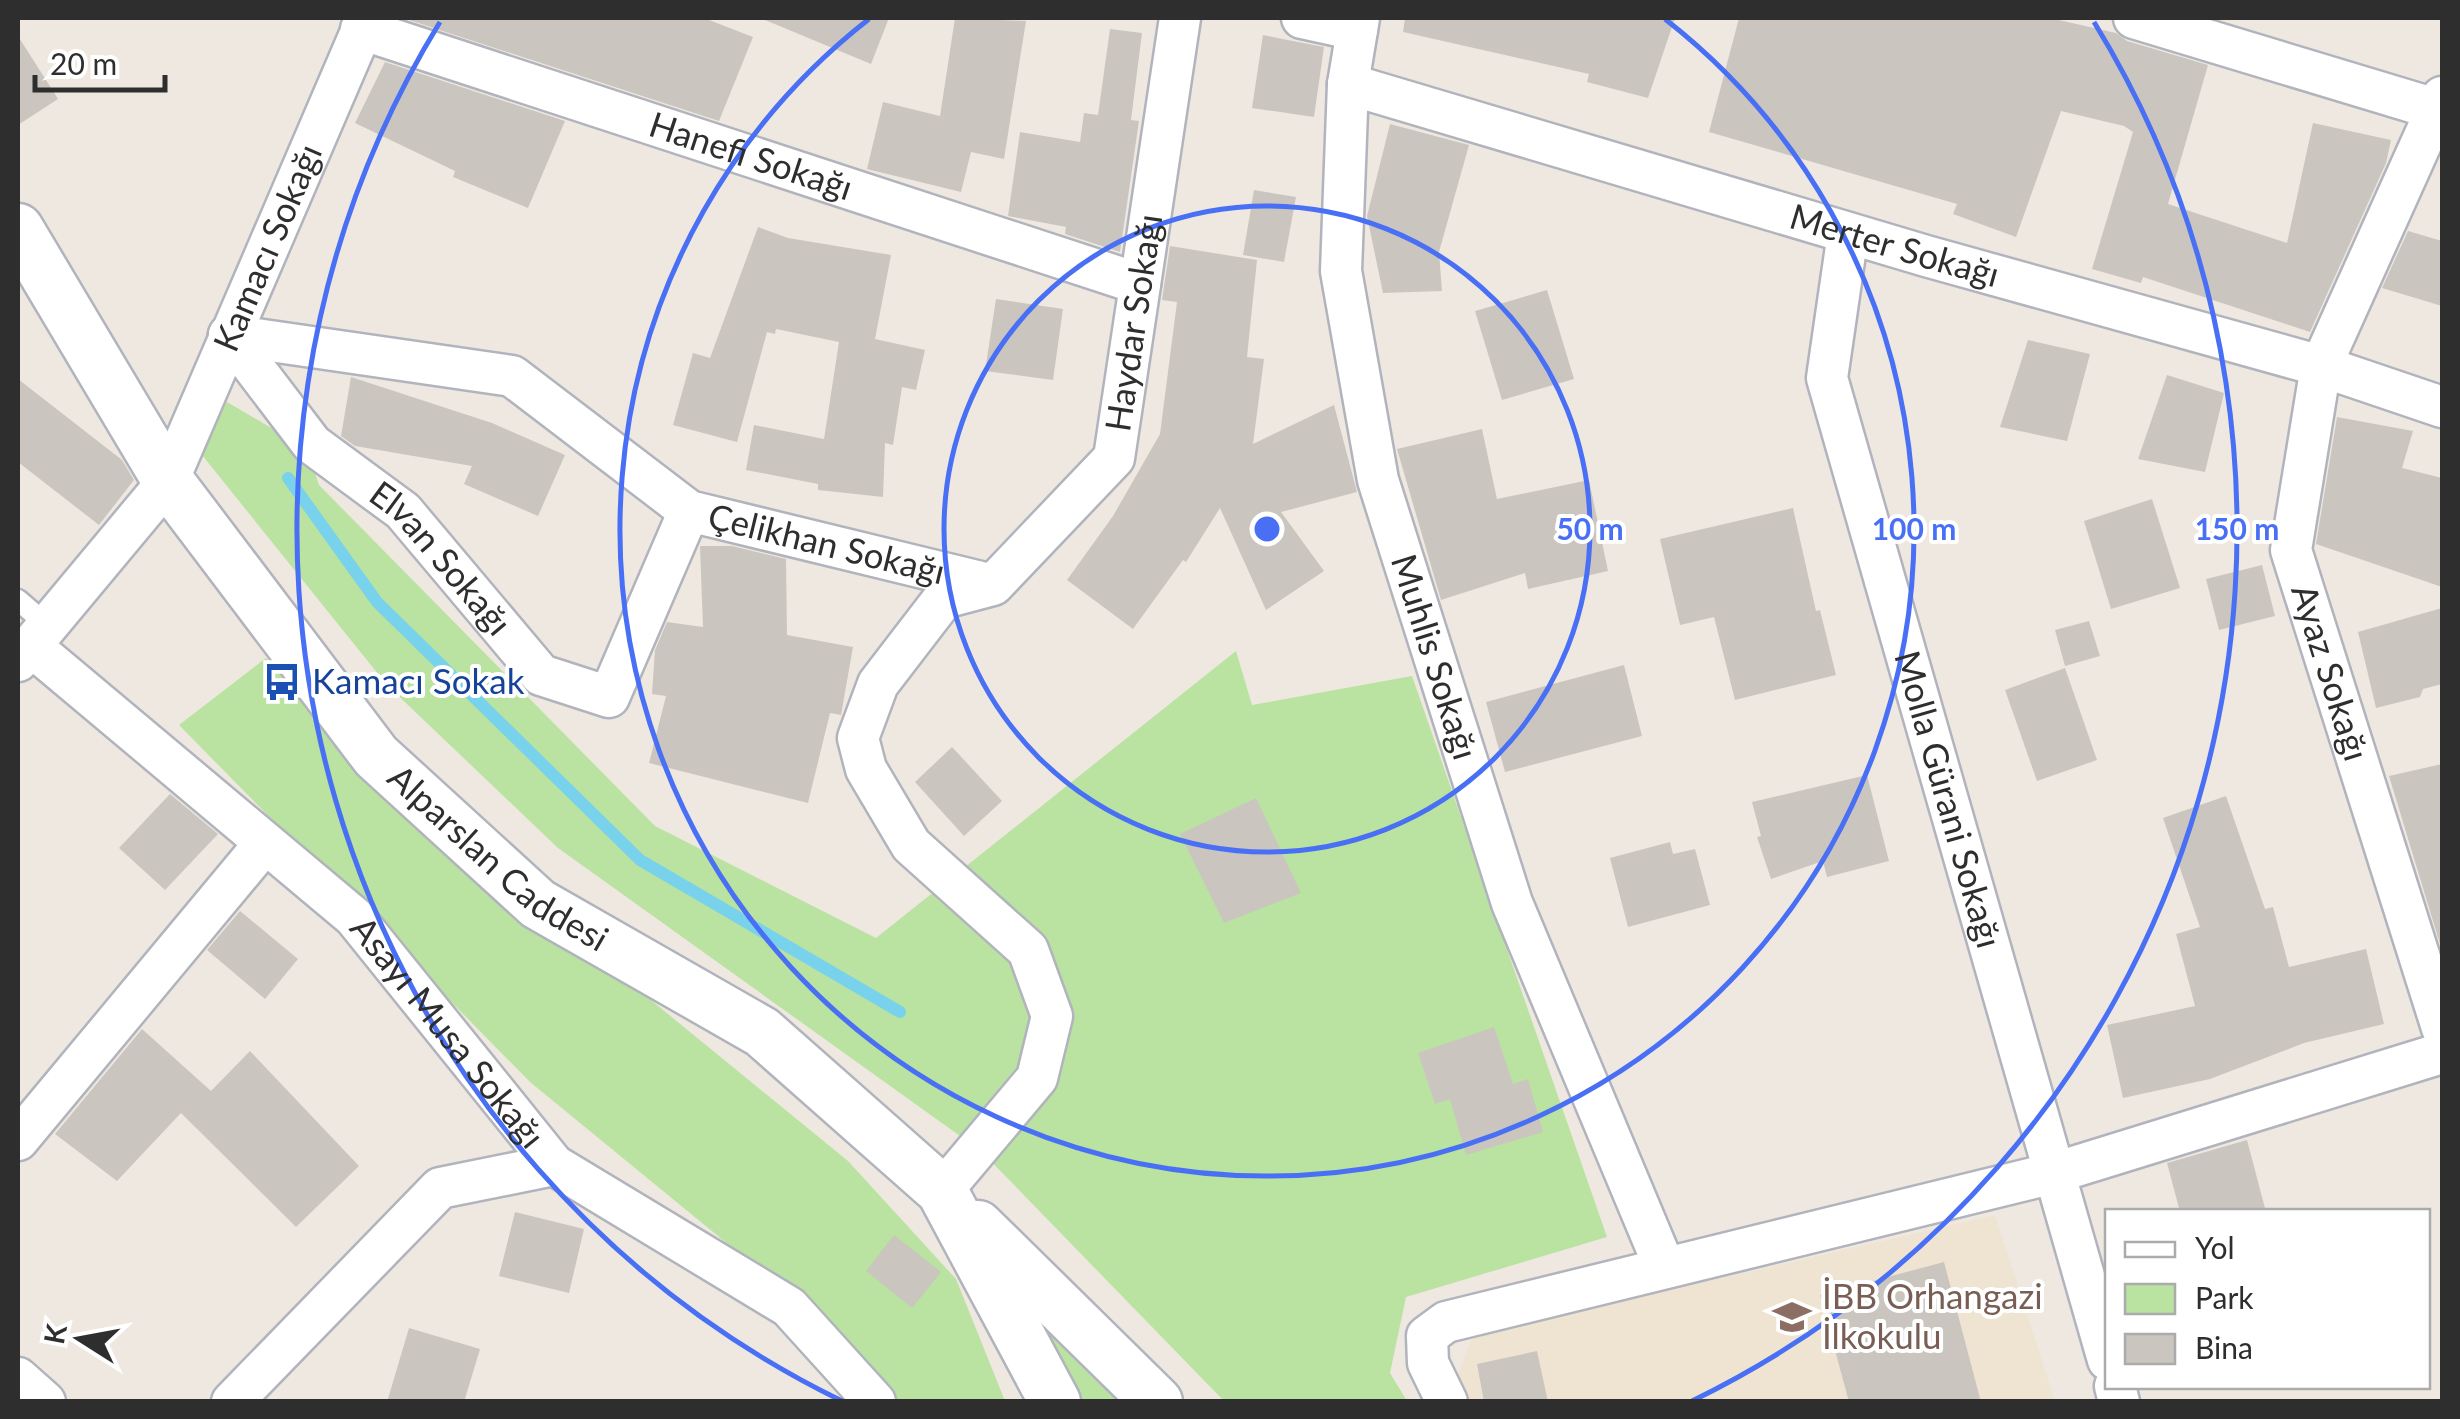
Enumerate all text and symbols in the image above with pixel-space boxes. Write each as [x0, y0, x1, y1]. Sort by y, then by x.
scale bar [35, 30, 165, 92]
text: 20 m [50, 45, 117, 81]
street label: Hanefi Sokağı [644, 102, 858, 207]
street label: Kamacı Sokağı [203, 137, 329, 357]
street label: Merter Sokağı [1786, 194, 2004, 294]
street label: Haydar Sokağı [1095, 211, 1169, 434]
street label: Elvan Sokağı [363, 471, 521, 643]
street label: Çelikhan Sokağı [704, 493, 949, 592]
text: 50 m [1556, 510, 1624, 546]
text: 100 m [1872, 510, 1956, 546]
text: 150 m [2195, 510, 2279, 546]
centre of rings [1249, 511, 1285, 547]
street label: Muhlis Sokağı [1384, 549, 1488, 764]
street label: Ayaz Sokağı [2284, 579, 2379, 765]
street label: Molla Gürani Sokağı [1887, 646, 2012, 952]
place label: Kamacı Sokak [312, 659, 525, 701]
bus stop icon: Kamacı Sokak [261, 661, 303, 703]
street label: Alparslan Caddesi [381, 755, 616, 959]
street label: Asayı Musa Sokağı [343, 907, 555, 1155]
legend [2105, 1209, 2430, 1389]
text: Yol [2195, 1229, 2235, 1265]
place label: İBB Orhangazi İlkokulu [1822, 1274, 2043, 1356]
text: Park [2195, 1279, 2254, 1315]
north arrow [30, 1289, 130, 1389]
school or university icon: İBB Orhangazi İlkokulu [1771, 1296, 1813, 1338]
text: K [36, 1321, 73, 1347]
text: Bina [2195, 1329, 2253, 1365]

